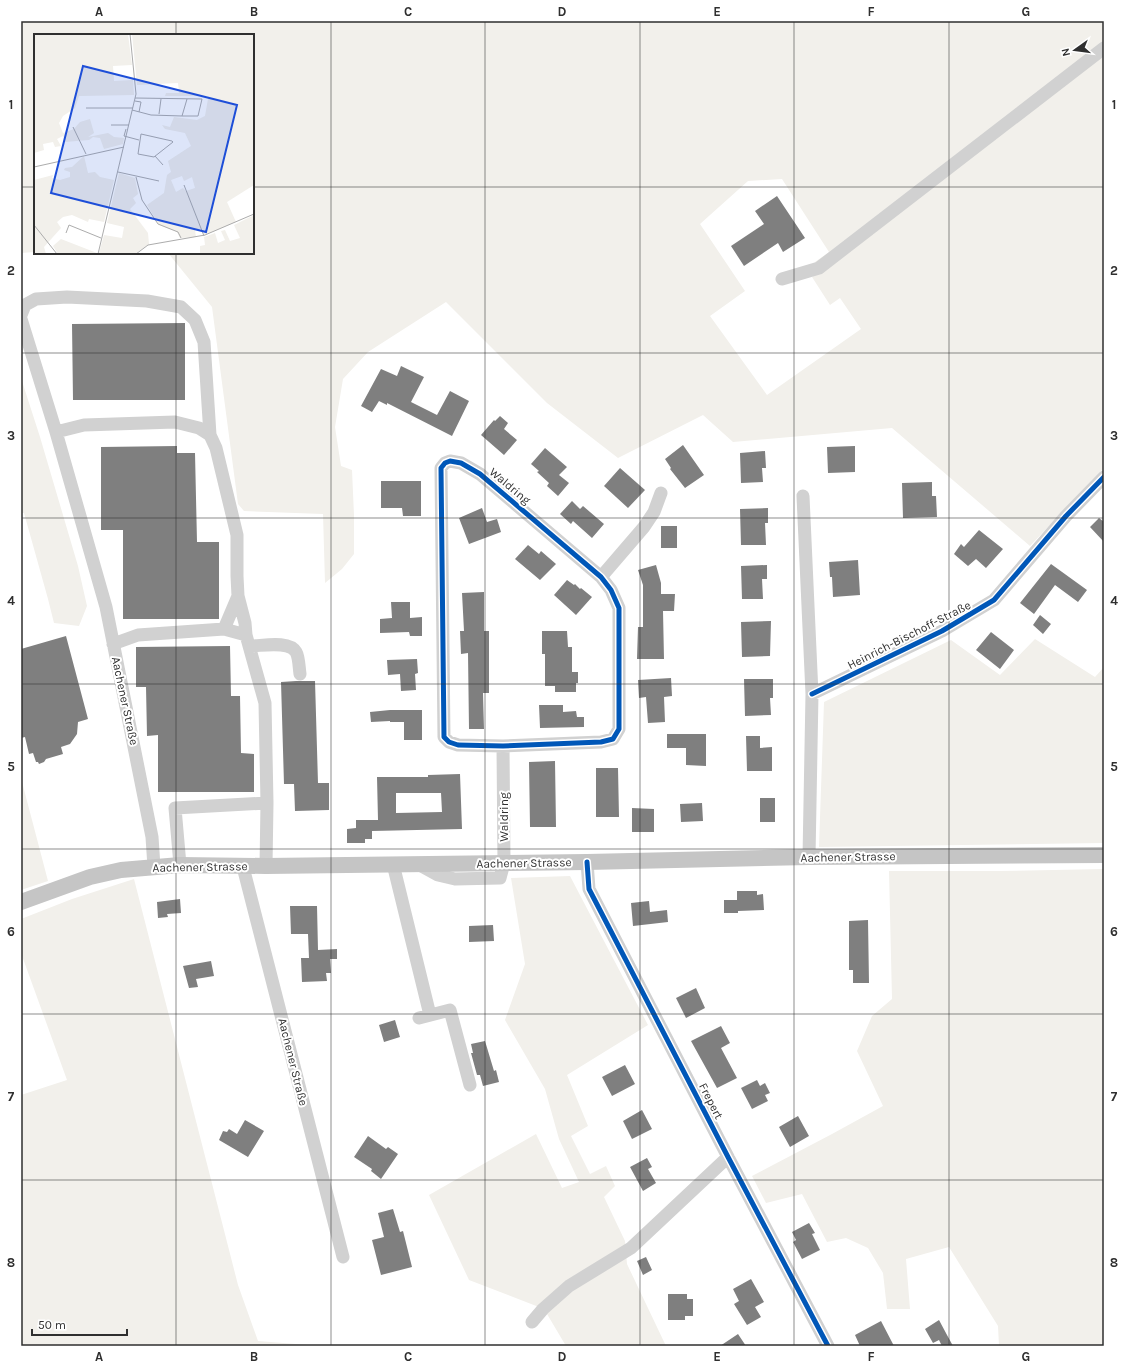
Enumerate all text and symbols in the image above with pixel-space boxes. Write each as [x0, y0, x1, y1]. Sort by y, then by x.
text: A [95, 4, 103, 19]
text: B [250, 4, 258, 19]
text: C [404, 4, 412, 19]
text: D [558, 4, 567, 19]
text: E [713, 4, 721, 19]
text: F [867, 4, 875, 19]
text: G [1022, 4, 1030, 19]
north arrow [1055, 30, 1095, 70]
inset map [34, 34, 254, 254]
text: N [1059, 47, 1073, 58]
text: 1 [9, 97, 13, 112]
text: 1 [1112, 97, 1116, 112]
text: 2 [7, 263, 15, 278]
text: 2 [1110, 263, 1118, 278]
text: 3 [7, 428, 15, 443]
text: 3 [1110, 428, 1118, 443]
street label: Waldring [487, 465, 534, 507]
text: 4 [7, 593, 15, 608]
text: 4 [1110, 593, 1118, 608]
street label: Heinrich-Bischoff-Straße [845, 598, 973, 672]
street label: Aachener Straße [109, 656, 141, 746]
text: 5 [7, 759, 15, 774]
text: 5 [1110, 759, 1118, 774]
street label: Waldring [497, 792, 511, 842]
street label: Aachener Strasse [800, 849, 896, 865]
street label: Aachener Strasse [476, 855, 572, 871]
street label: Aachener Strasse [152, 859, 248, 875]
text: 6 [7, 924, 15, 939]
text: 6 [1110, 924, 1118, 939]
street label: Aachener Straße [275, 1017, 311, 1107]
street label: Frepert [696, 1081, 726, 1122]
text: 7 [8, 1089, 15, 1104]
text: 7 [1111, 1089, 1118, 1104]
text: 8 [7, 1255, 15, 1270]
text: 8 [1110, 1255, 1118, 1270]
scale bar [32, 1311, 127, 1337]
text: 50 m [38, 1318, 66, 1332]
text: A [95, 1349, 103, 1364]
text: B [250, 1349, 258, 1364]
text: C [404, 1349, 412, 1364]
text: D [558, 1349, 567, 1364]
text: E [713, 1349, 721, 1364]
text: F [867, 1349, 875, 1364]
text: G [1022, 1349, 1030, 1364]

